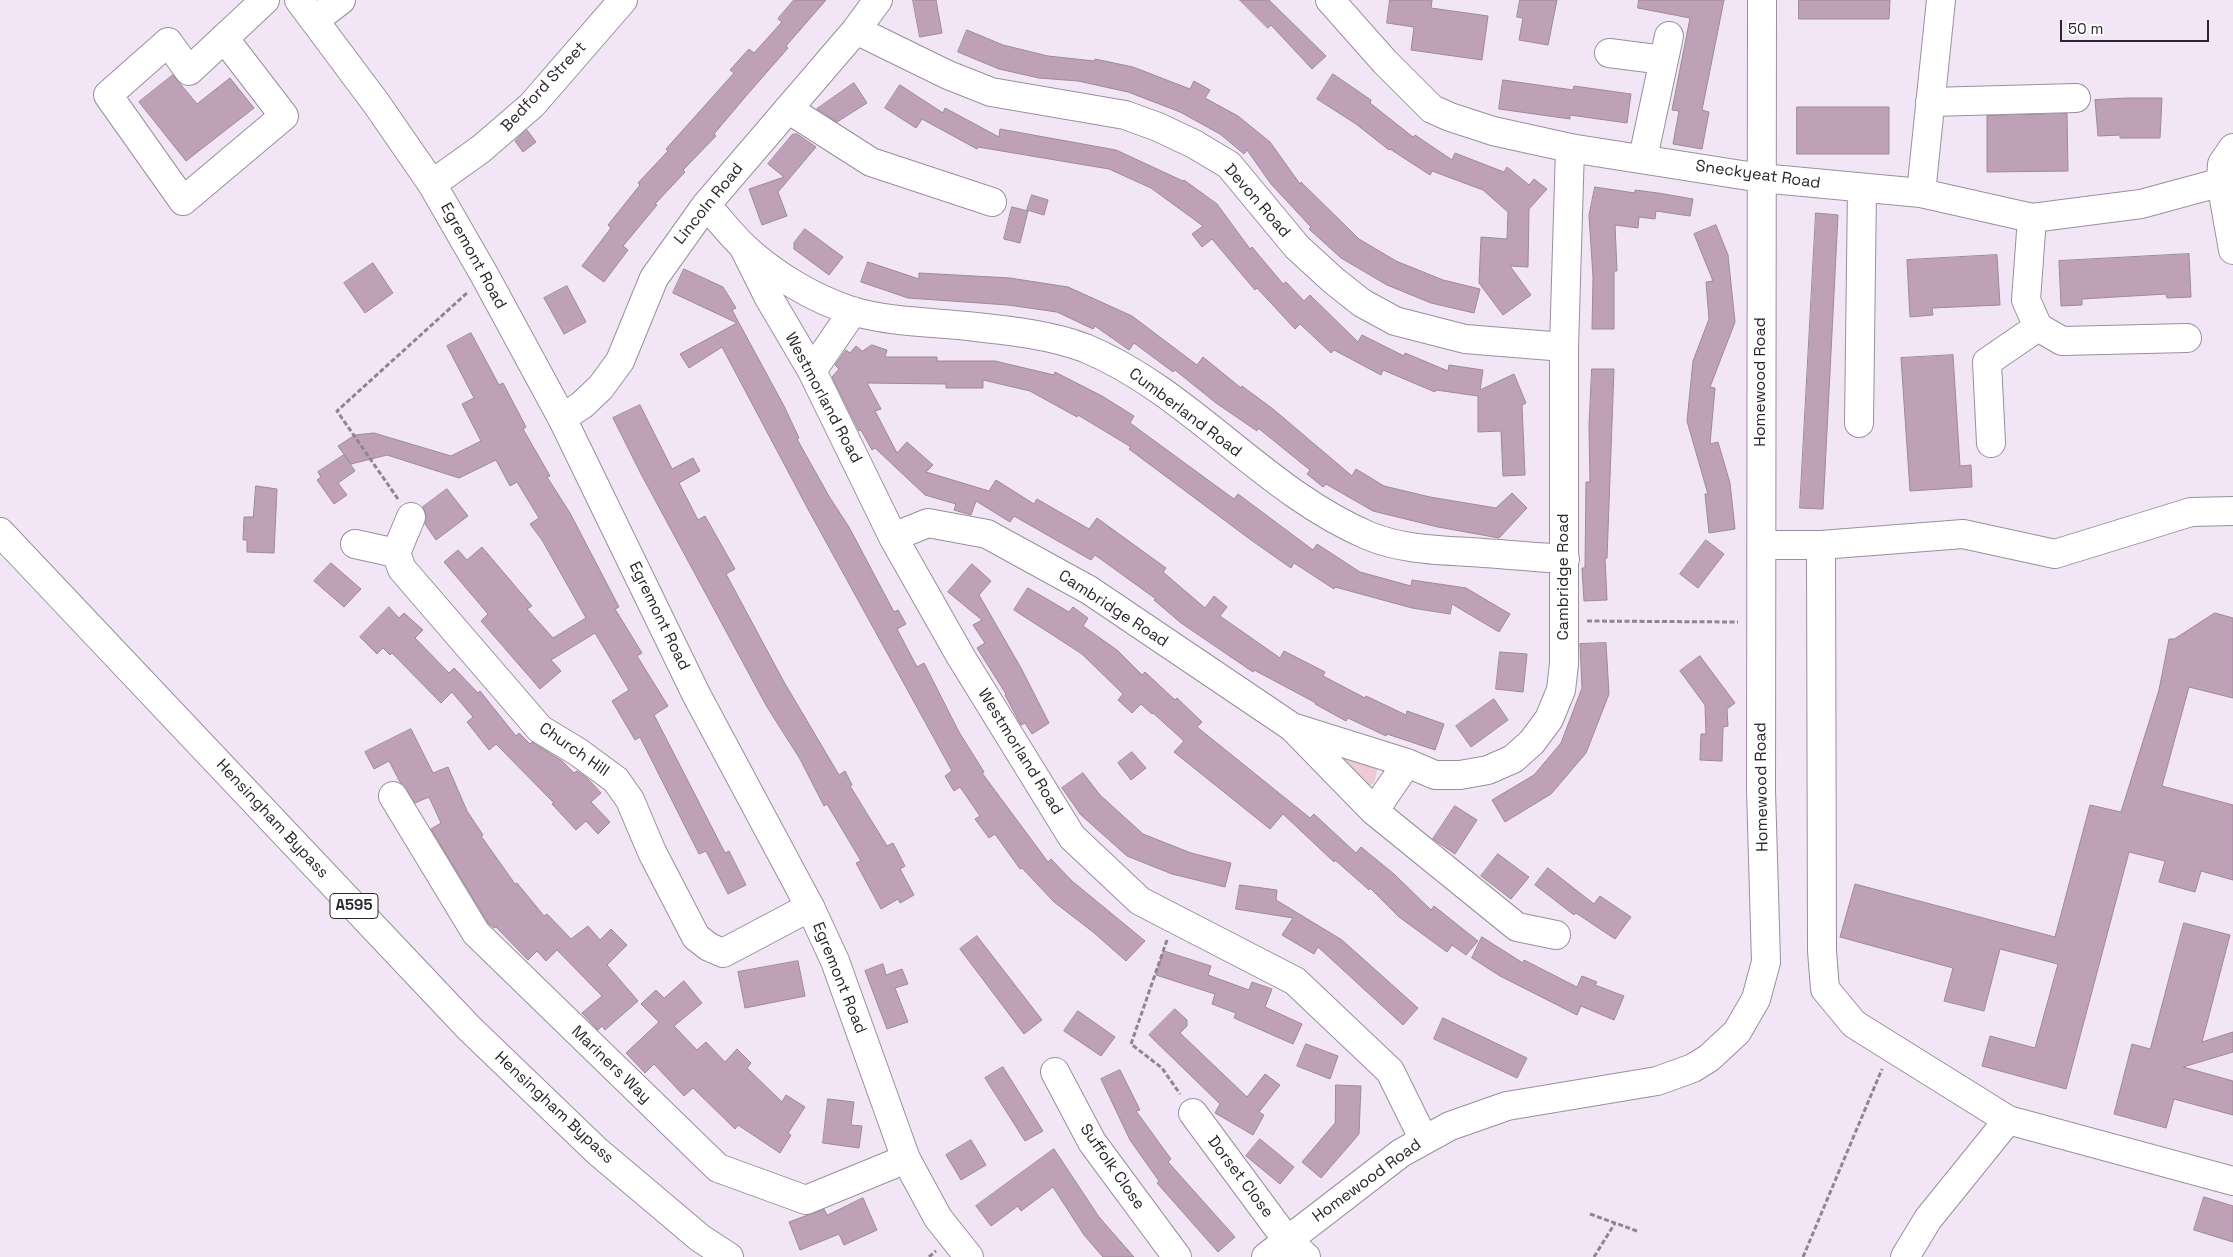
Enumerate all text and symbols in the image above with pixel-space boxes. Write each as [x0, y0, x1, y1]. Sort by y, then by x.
scale bar [2063, 10, 2212, 42]
text: 50 m [2068, 19, 2103, 38]
street label: Bedford Street [497, 38, 591, 136]
street label: Sneckyeat Road [1694, 157, 1822, 193]
street label: Lincoln Road [670, 159, 748, 249]
street label: Devon Road [1220, 160, 1294, 242]
street label: Egremont Road [436, 200, 510, 312]
street label: Homewood Road [1751, 317, 1771, 447]
street label: Westmorland Road [780, 329, 866, 467]
street label: Cumberland Road [1125, 364, 1245, 462]
street label: Cambridge Road [1554, 514, 1574, 640]
street label: Egremont Road [624, 559, 694, 673]
street label: Cambridge Road [1055, 566, 1171, 652]
street label: Westmorland Road [973, 685, 1067, 819]
street label: Church Hill [535, 719, 613, 781]
street label: Homewood Road [1751, 722, 1773, 852]
street label: Hensingham Bypass [212, 755, 332, 883]
road number: A595 [330, 894, 378, 918]
street label: Egremont Road [808, 919, 870, 1037]
street label: Mariners Way [567, 1022, 655, 1108]
street label: Hensingham Bypass [490, 1048, 618, 1168]
street label: Suffolk Close [1075, 1121, 1149, 1213]
street label: Dorset Close [1203, 1132, 1277, 1222]
street label: Homewood Road [1309, 1135, 1425, 1227]

